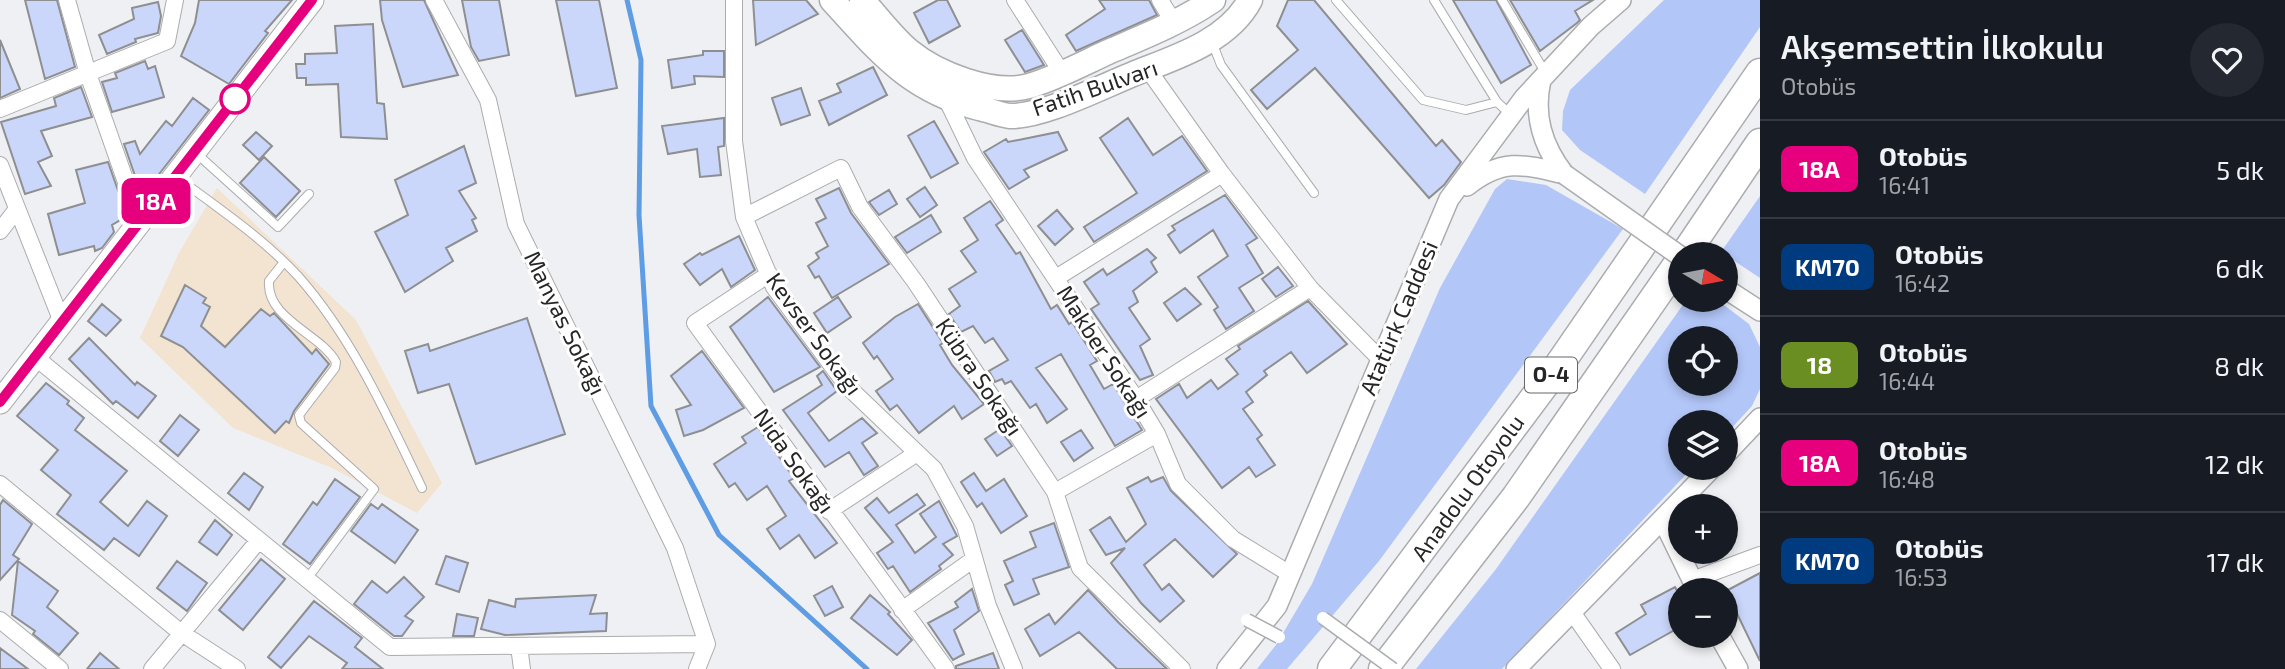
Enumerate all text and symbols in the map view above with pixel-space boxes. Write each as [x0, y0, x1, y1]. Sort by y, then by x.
button: heart [2190, 23, 2264, 97]
text: Akşemsettin İlkokulu [1781, 26, 2104, 66]
street label: Fatih Bulvarı [1028, 53, 1161, 122]
text: Otobüs [1781, 72, 1856, 100]
unlabelled marker [220, 84, 250, 114]
text: Otobüs [1879, 140, 1968, 171]
text: 18A [1799, 154, 1840, 183]
text: 5 dk [2216, 154, 2264, 185]
text: 16:41 [1879, 171, 1930, 199]
line badge: 18A [116, 178, 196, 224]
text: 18A [136, 186, 177, 215]
street label: Atatürk Caddesi [1353, 236, 1443, 399]
text: Otobüs [1895, 238, 1984, 269]
north arrow [1668, 242, 1738, 312]
map controls [1668, 242, 1738, 648]
street label: Manyas Sokağı [519, 246, 613, 399]
text: KM70 [1795, 252, 1860, 281]
text: 6 dk [2215, 252, 2264, 283]
street label: Kevser Sokağı [761, 267, 869, 400]
text: 16:42 [1895, 269, 1950, 297]
street label: Makber Sokağı [1052, 280, 1158, 423]
street label: Kübra Sokağı [930, 312, 1029, 440]
button: locate [1668, 326, 1738, 396]
text: Otobüs [1879, 336, 1968, 367]
text: 18 [1807, 350, 1832, 379]
text: 8 dk [2214, 350, 2264, 381]
road number: O-4 [1525, 358, 1577, 392]
text: 16:44 [1879, 367, 1935, 395]
street label: Nida Sokağı [748, 403, 841, 518]
street label: Anadolu Otoyolu [1405, 409, 1530, 566]
button: layers [1668, 410, 1738, 480]
text: Otobüs [1879, 434, 1968, 465]
text: 18A [1799, 448, 1840, 477]
text: 12 dk [2205, 448, 2264, 479]
text: 16:48 [1879, 465, 1935, 493]
button: + [1668, 494, 1738, 564]
text: Otobüs [1895, 532, 1984, 563]
text: KM70 [1795, 546, 1860, 575]
text: 17 dk [2206, 546, 2264, 577]
text: 16:53 [1895, 563, 1948, 591]
button: − [1668, 578, 1738, 648]

